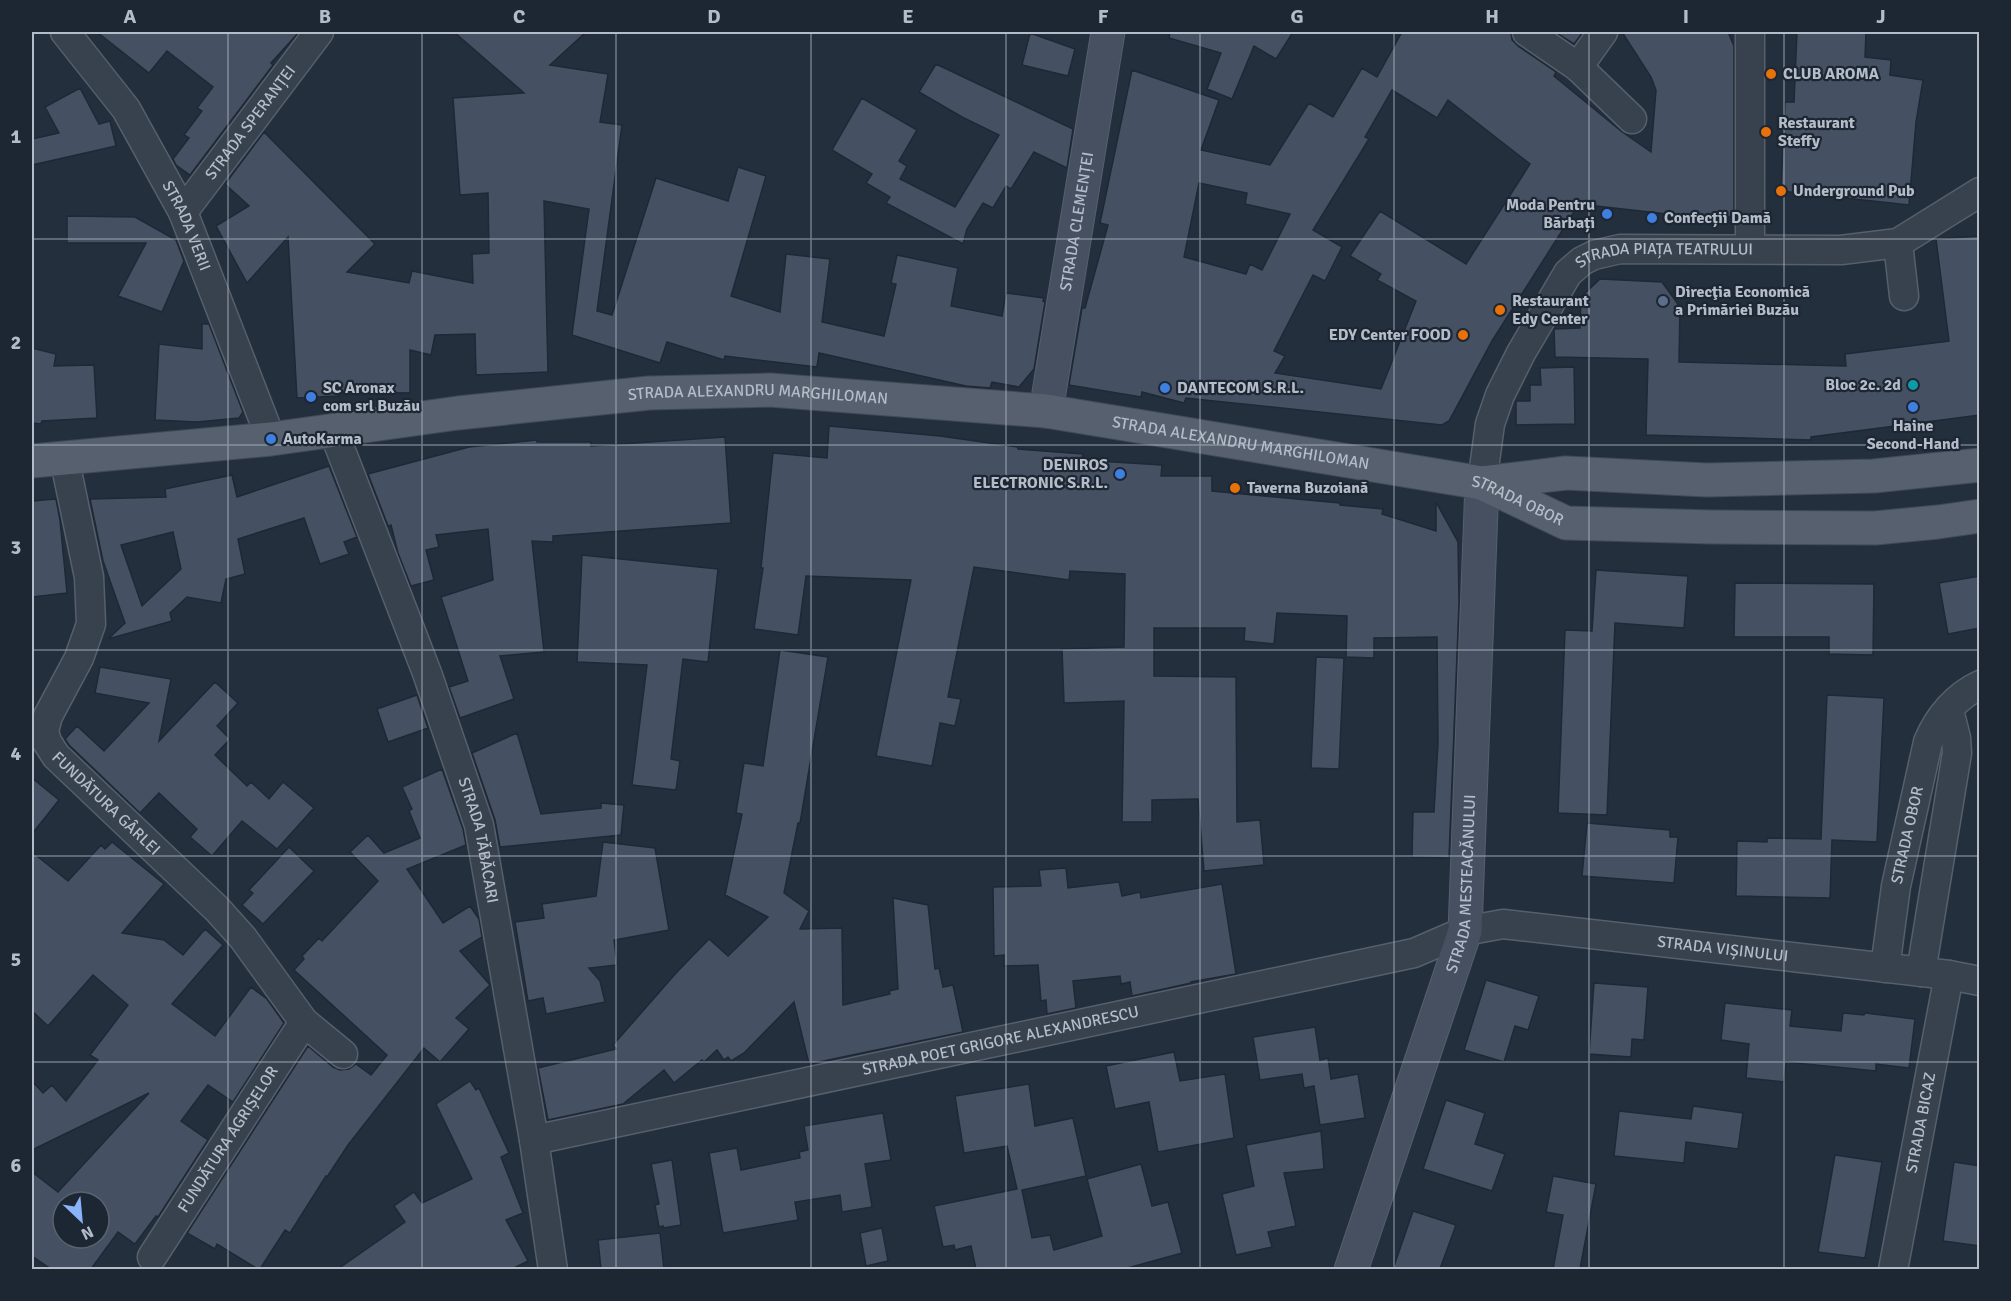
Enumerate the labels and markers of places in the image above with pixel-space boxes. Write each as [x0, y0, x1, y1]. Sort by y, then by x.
place label: CLUB AROMA [1783, 64, 1880, 84]
marker: CLUB AROMA [1764, 67, 1778, 81]
place label: Restaurant Steffy [1778, 113, 1855, 151]
marker: Restaurant Steffy [1759, 125, 1773, 139]
place label: Underground Pub [1793, 181, 1915, 201]
marker: Underground Pub [1774, 184, 1788, 198]
place label: Moda Pentru Bărbați [1506, 195, 1595, 233]
marker: Moda Pentru Bărbați [1600, 207, 1614, 221]
place label: Confecții Damă [1664, 208, 1771, 228]
marker: Confecții Damă [1645, 211, 1659, 225]
place label: Direcţia Economică a Primăriei Buzău [1675, 282, 1810, 320]
place label: Restaurant Edy Center [1512, 291, 1589, 329]
marker: Direcţia Economică a Primăriei Buzău [1656, 294, 1670, 308]
marker: Restaurant Edy Center [1493, 303, 1507, 317]
place label: EDY Center FOOD [1329, 325, 1451, 345]
marker: EDY Center FOOD [1456, 328, 1470, 342]
place label: Bloc 2c. 2d [1825, 375, 1901, 395]
place label: SC Aronax com srl Buzău [323, 378, 420, 416]
place label: DANTECOM S.R.L. [1177, 378, 1304, 398]
marker: Bloc 2c. 2d [1906, 378, 1920, 392]
marker: DANTECOM S.R.L. [1158, 381, 1172, 395]
marker: SC Aronax com srl Buzău [304, 390, 318, 404]
marker: Haine Second-Hand [1906, 400, 1920, 414]
place label: Haine Second-Hand [1867, 416, 1960, 454]
place label: AutoKarma [283, 429, 362, 449]
marker: AutoKarma [264, 432, 278, 446]
place label: DENIROS ELECTRONIC S.R.L. [973, 455, 1108, 493]
marker: DENIROS ELECTRONIC S.R.L. [1113, 467, 1127, 481]
place label: Taverna Buzoiană [1247, 478, 1368, 498]
marker: Taverna Buzoiană [1228, 481, 1242, 495]

